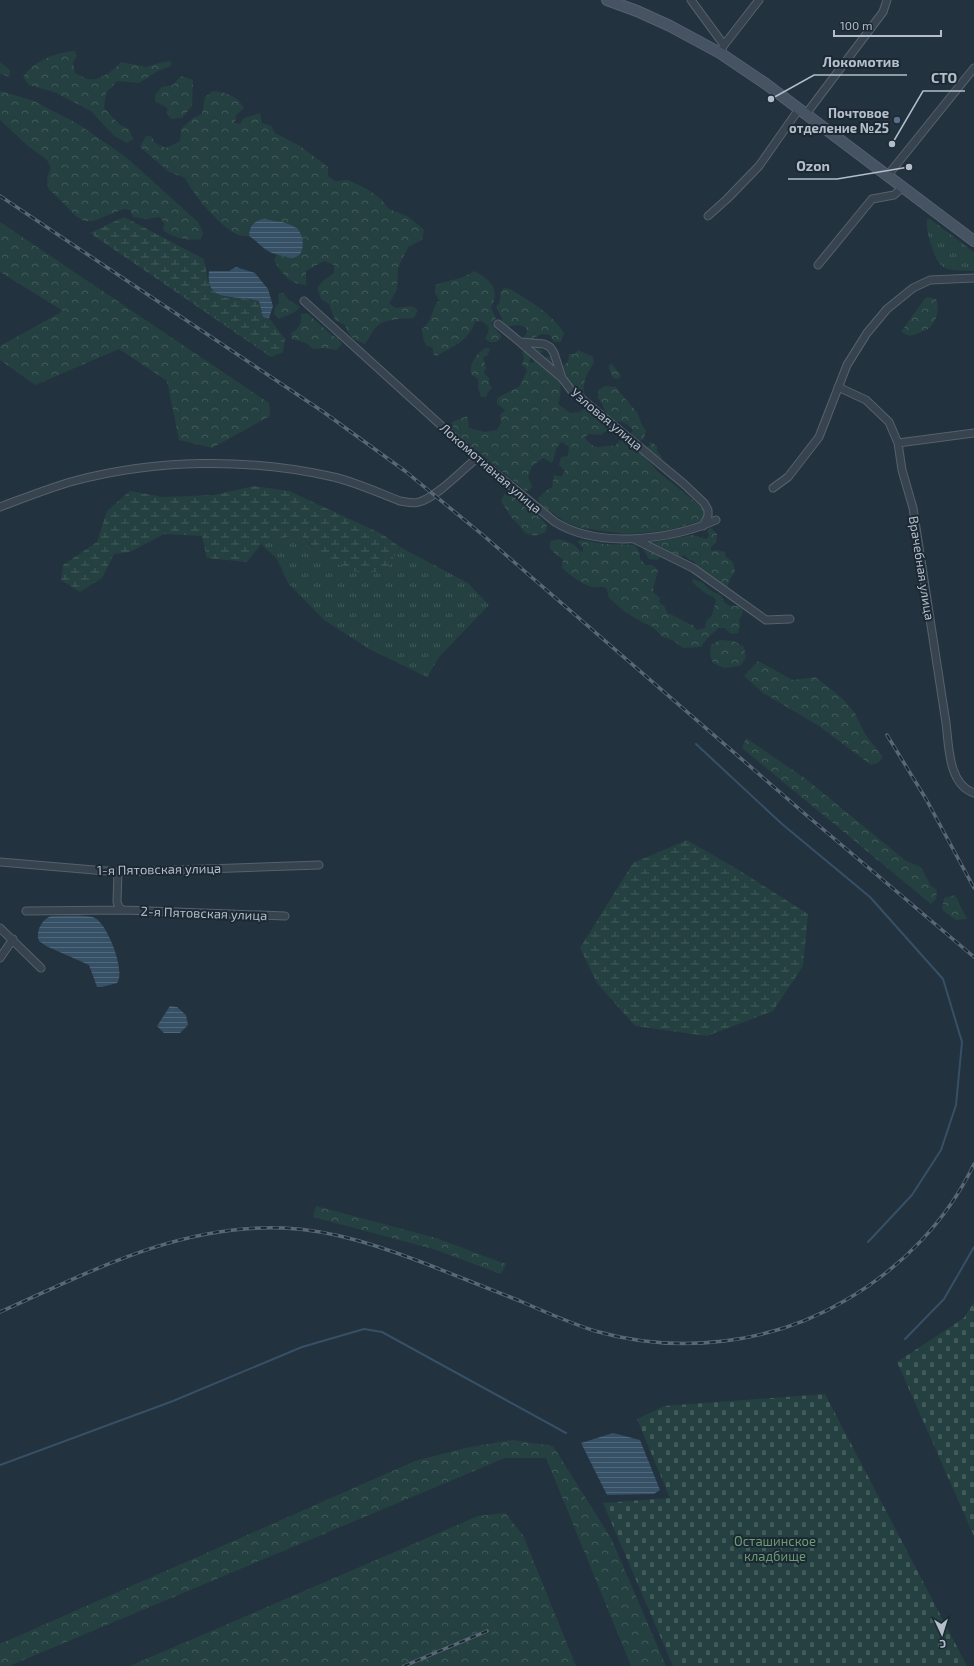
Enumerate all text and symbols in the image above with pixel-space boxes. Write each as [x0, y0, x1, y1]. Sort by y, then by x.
scale bar [834, 12, 941, 38]
text: 100 m [840, 18, 872, 32]
callout: Локомотив [814, 49, 907, 75]
text: Локомотив [823, 53, 899, 70]
callout: СТО [923, 65, 965, 91]
text: СТО [931, 69, 957, 86]
place label: Почтовое отделение №25 [789, 105, 889, 136]
marker: Почтовое отделение №25 [892, 115, 902, 125]
callout: Ozon [788, 153, 837, 179]
text: Ozon [796, 157, 830, 174]
street label: Узловая улица [568, 384, 646, 454]
street label: Локомотивная улица [437, 419, 545, 517]
street label: Врачебная улица [906, 515, 938, 621]
street label: 1-я Пятовская улица [97, 860, 221, 878]
street label: 2-я Пятовская улица [140, 903, 268, 923]
park label: Осташинское кладбище [734, 1533, 816, 1564]
north arrow [922, 1614, 962, 1654]
text: С [939, 1638, 946, 1651]

